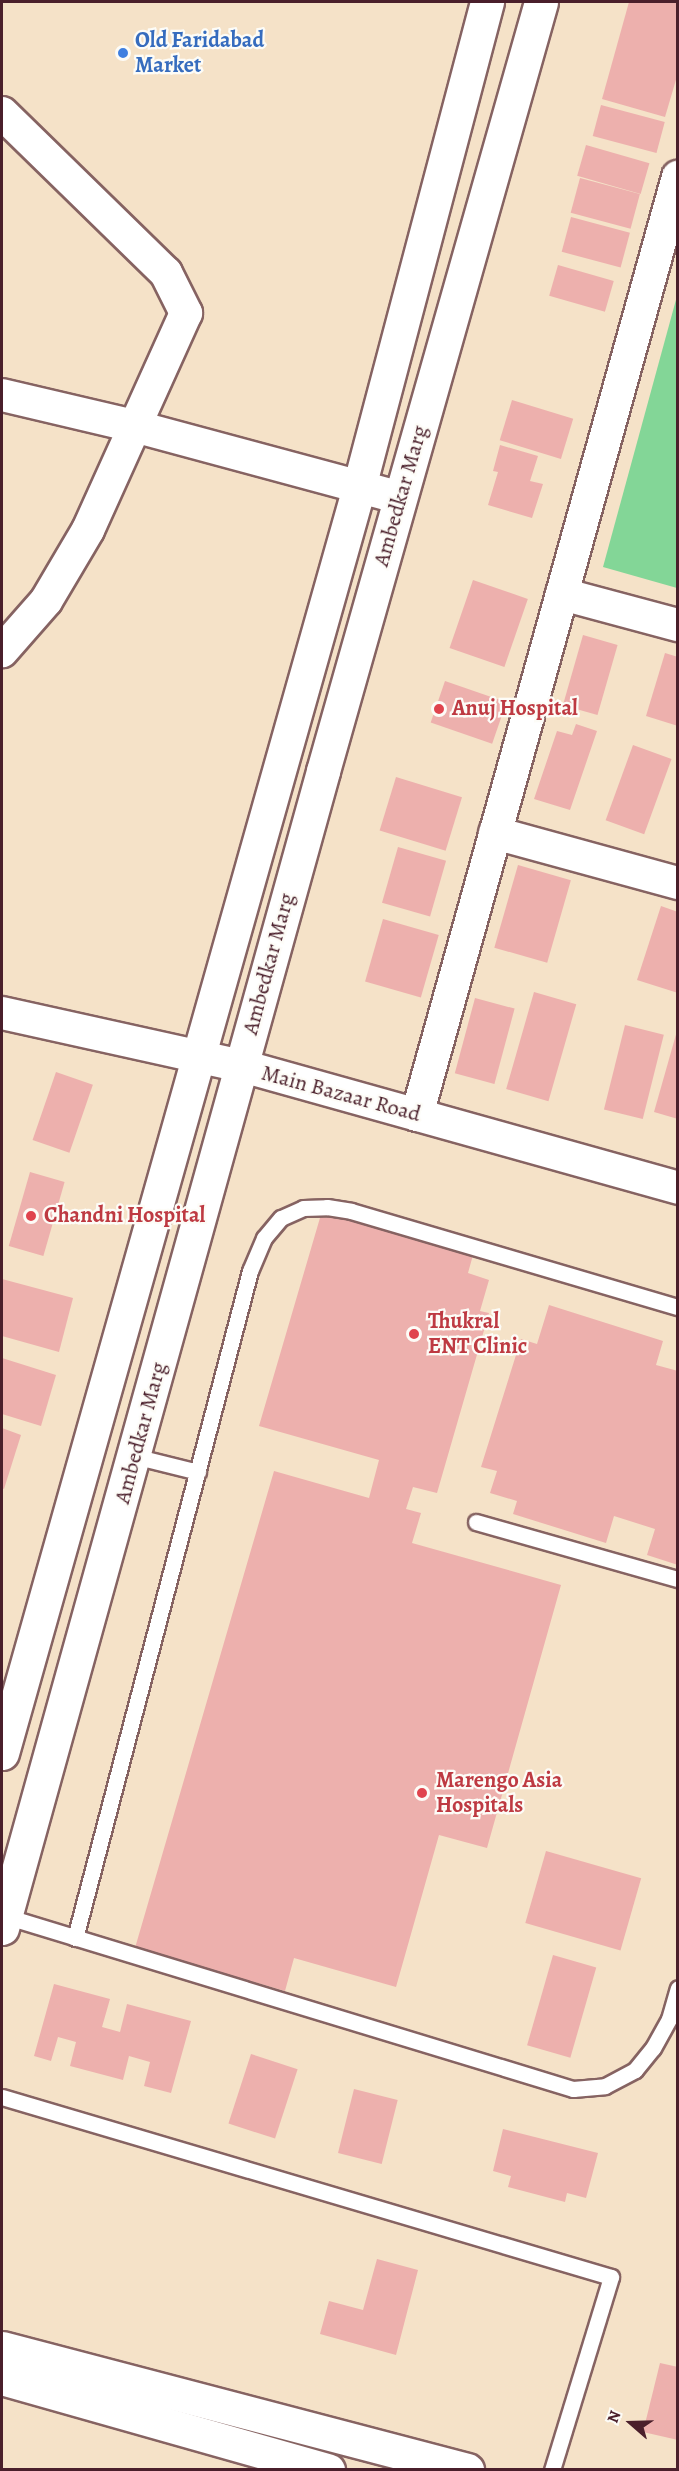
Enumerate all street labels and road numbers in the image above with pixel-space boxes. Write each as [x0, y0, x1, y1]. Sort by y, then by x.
street label: Ambedkar Marg [368, 423, 434, 569]
street label: Ambedkar Marg [237, 890, 301, 1038]
street label: Main Bazaar Road [258, 1060, 424, 1128]
street label: Ambedkar Marg [109, 1359, 173, 1507]

